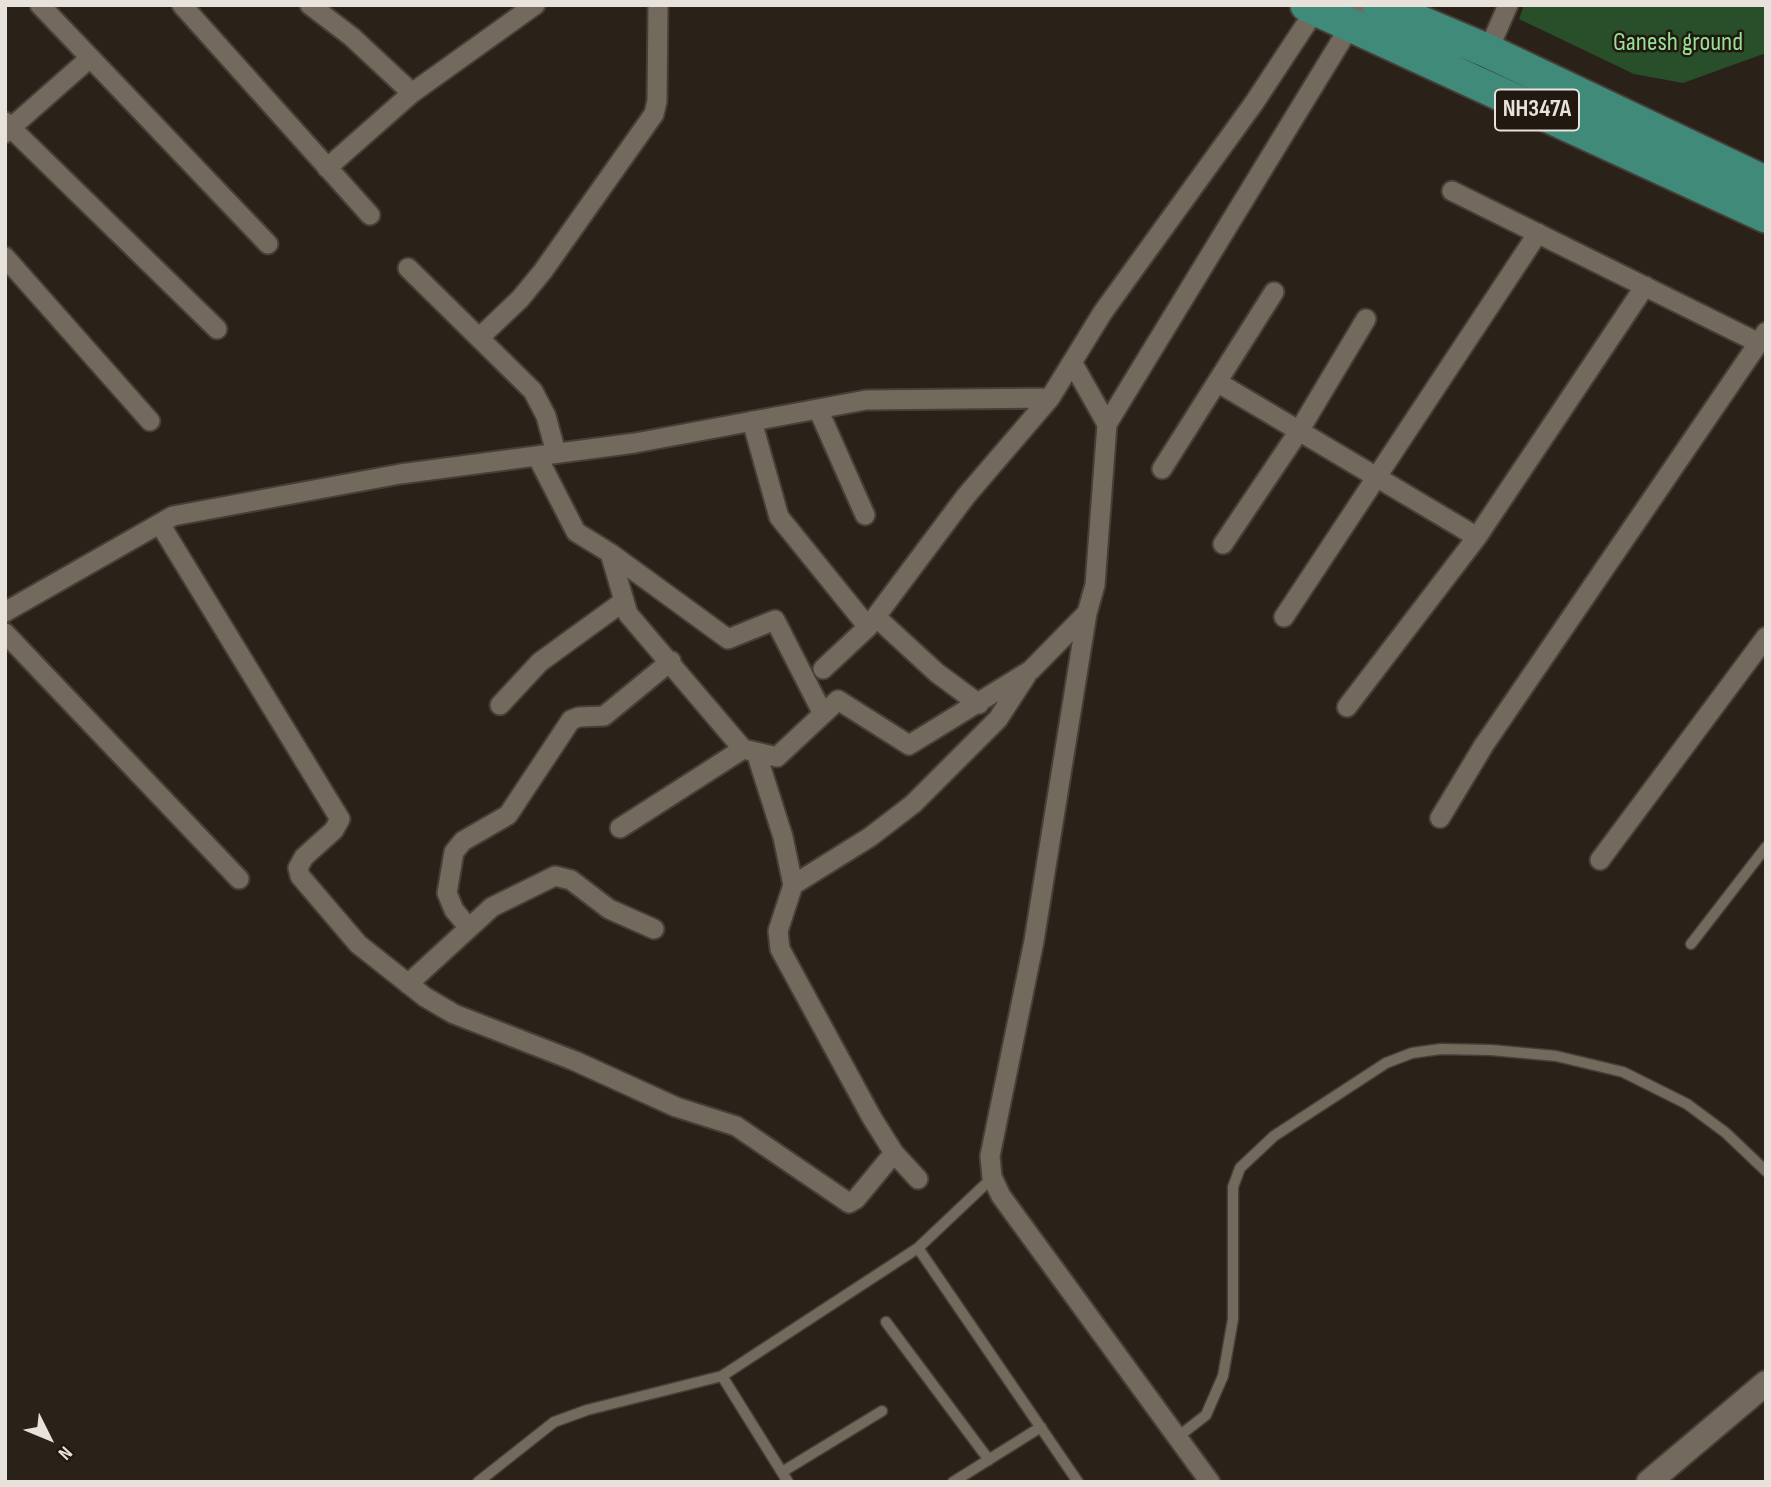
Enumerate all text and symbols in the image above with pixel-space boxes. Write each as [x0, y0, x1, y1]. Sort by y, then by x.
park label: Ganesh ground [1613, 27, 1743, 59]
road number: NH347A [1495, 90, 1579, 130]
north arrow [14, 1403, 84, 1473]
text: N [53, 1441, 77, 1464]

